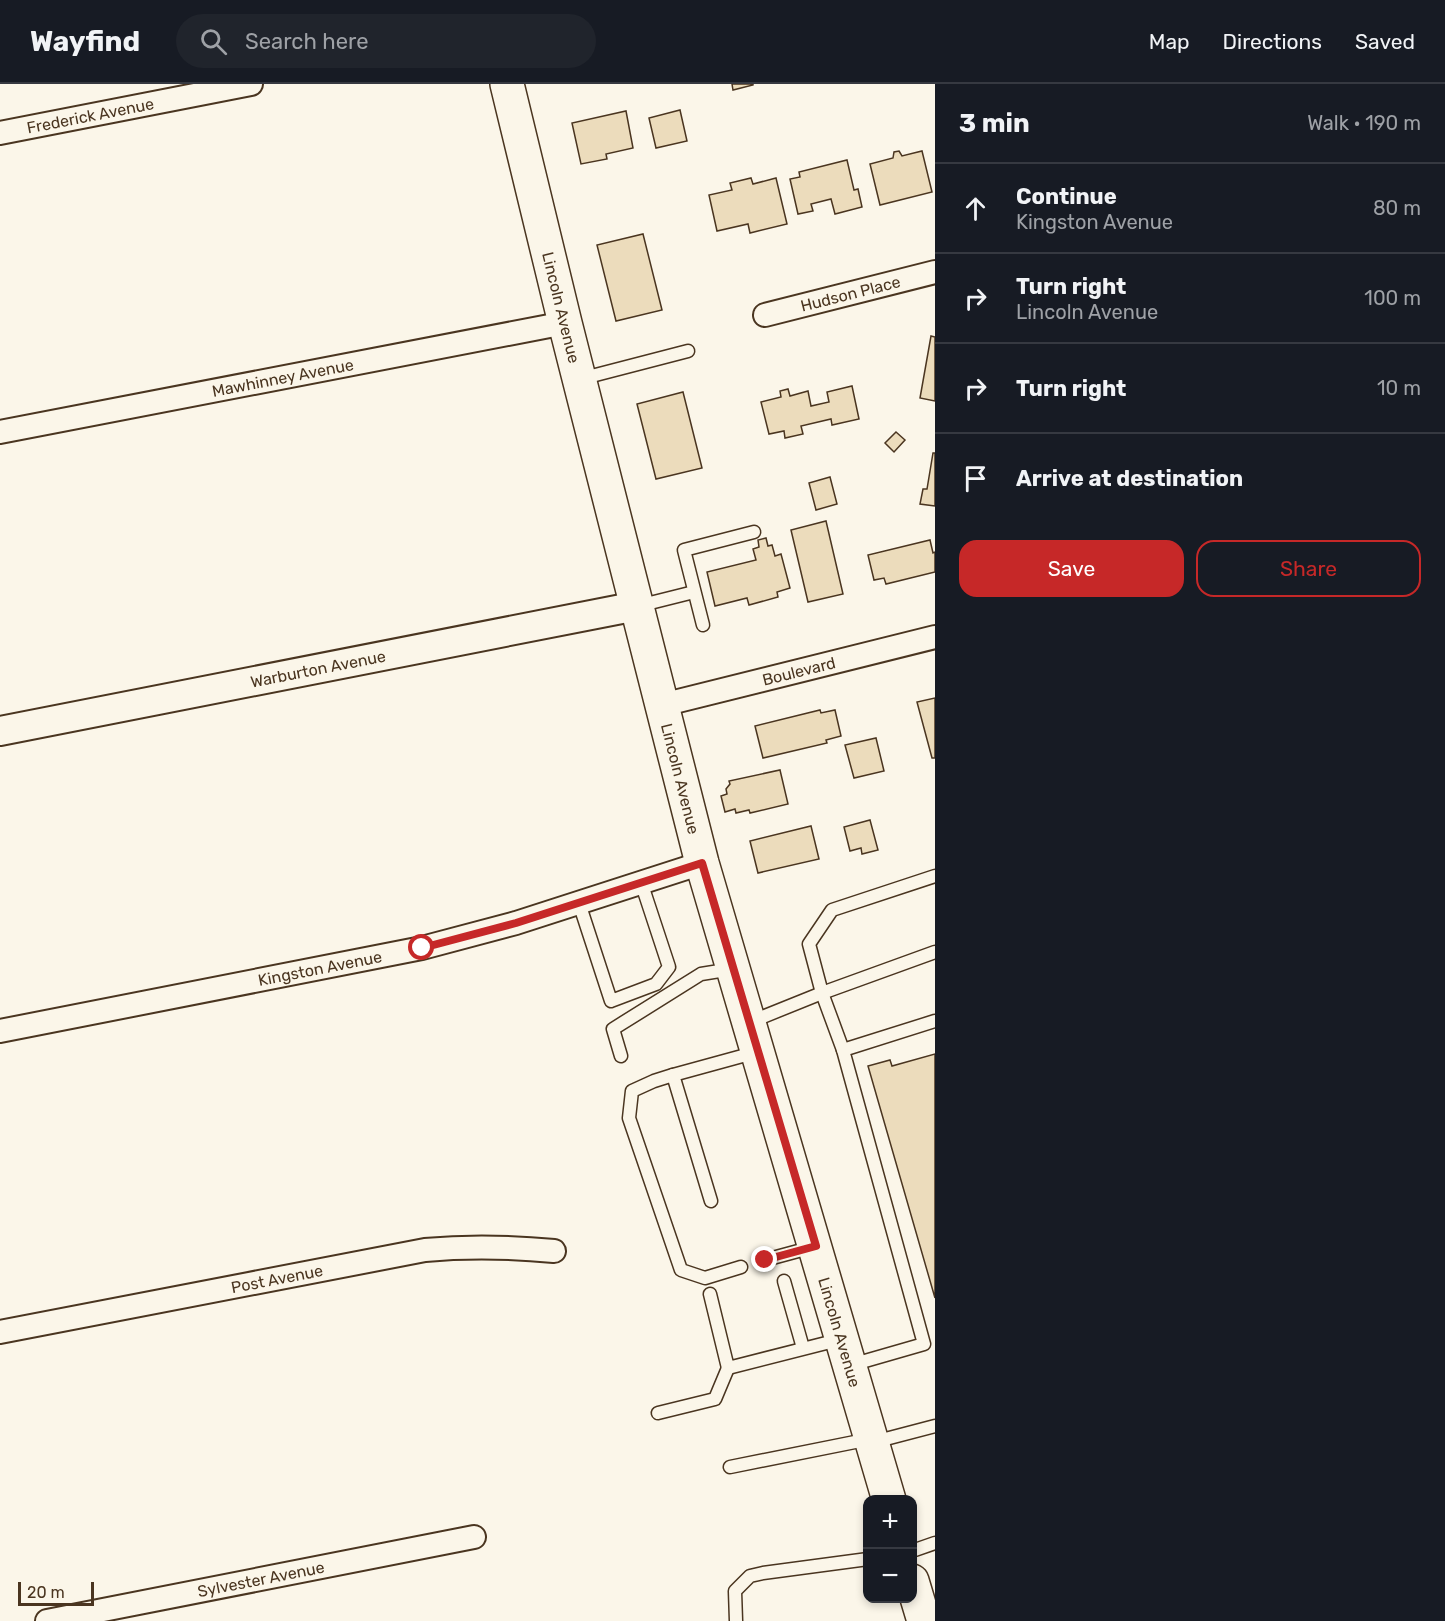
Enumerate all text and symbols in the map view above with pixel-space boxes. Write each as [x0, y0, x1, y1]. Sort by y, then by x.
search box [176, 14, 596, 68]
text: Wayfind [30, 25, 140, 58]
icon: search [197, 25, 230, 58]
text: Search here [245, 28, 369, 55]
text: Map [1149, 29, 1190, 54]
text: Directions [1223, 29, 1322, 54]
text: Saved [1355, 29, 1415, 54]
street label: Frederick Avenue [25, 94, 156, 138]
text: 3 min [959, 108, 1030, 139]
text: Walk · 190 m [1307, 111, 1421, 135]
text: Continue [1016, 183, 1117, 210]
icon: ahead [959, 192, 992, 225]
text: 80 m [1373, 196, 1421, 220]
text: Kingston Avenue [1016, 210, 1173, 234]
street label: Lincoln Avenue [538, 250, 584, 365]
street label: Hudson Place [798, 272, 902, 316]
text: Turn right [1016, 273, 1126, 300]
icon: right [959, 282, 992, 315]
text: 100 m [1364, 286, 1421, 310]
text: Lincoln Avenue [1016, 300, 1158, 324]
street label: Mawhinney Avenue [210, 355, 355, 401]
icon: right [959, 372, 992, 405]
text: Turn right [1016, 375, 1126, 402]
text: 10 m [1377, 376, 1421, 400]
icon: arrive [959, 462, 992, 495]
text: Arrive at destination [1016, 465, 1243, 492]
button: Save [959, 540, 1184, 597]
button: Share [1196, 540, 1421, 597]
street label: Warburton Avenue [249, 647, 387, 692]
street label: Boulevard [760, 653, 838, 690]
street label: Lincoln Avenue [657, 721, 703, 836]
route start [408, 934, 434, 960]
street label: Kingston Avenue [256, 947, 383, 990]
route end [751, 1246, 777, 1272]
street label: Post Avenue [229, 1261, 325, 1297]
street label: Lincoln Avenue [814, 1275, 864, 1390]
map controls [863, 1495, 917, 1603]
button: + [863, 1495, 917, 1549]
button: − [863, 1549, 917, 1603]
street label: Sylvester Avenue [196, 1558, 326, 1601]
scale bar [18, 1579, 94, 1606]
text: 20 m [27, 1583, 65, 1602]

